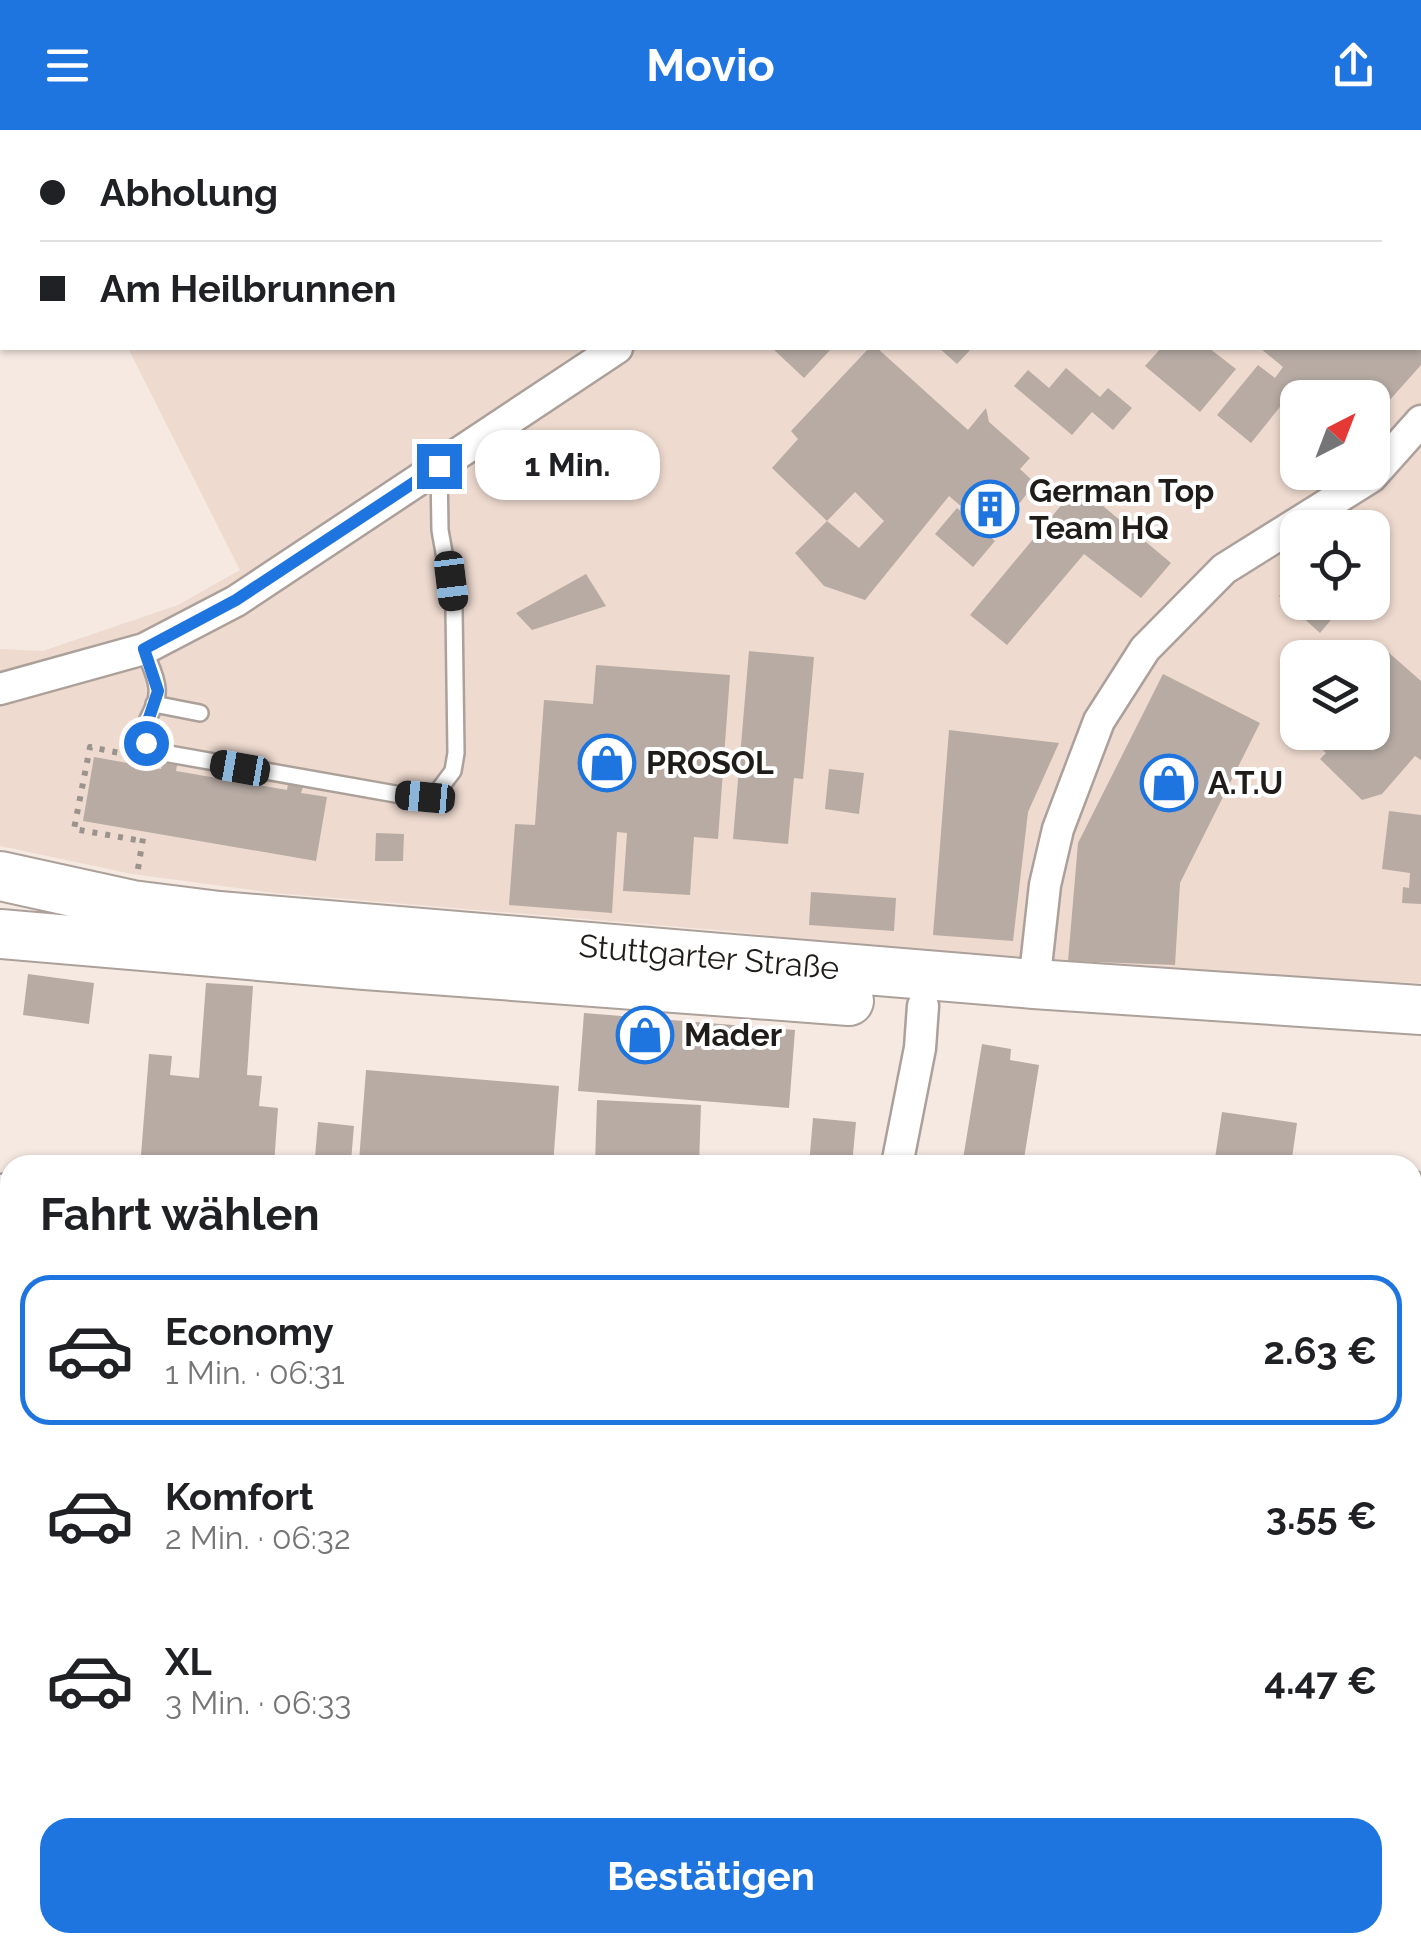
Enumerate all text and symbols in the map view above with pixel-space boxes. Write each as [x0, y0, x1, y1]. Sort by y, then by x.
icon: menu [40, 38, 95, 93]
icon: share [1326, 38, 1381, 93]
text: Movio [646, 39, 775, 92]
text: Abholung [100, 170, 278, 215]
text: Am Heilbrunnen [100, 266, 396, 311]
north arrow [1280, 380, 1390, 490]
map controls [1280, 380, 1390, 750]
callout: 1 Min. [474, 431, 659, 501]
route end [417, 444, 462, 489]
text: 1 Min. [525, 446, 610, 483]
place label: German Top Team HQ [1029, 472, 1214, 546]
building icon: German Top Team HQ [960, 479, 1020, 539]
button: locate [1280, 510, 1390, 620]
car [432, 549, 470, 613]
button: layers [1280, 640, 1390, 750]
route start [124, 721, 169, 766]
shop icon: PROSOL [577, 733, 637, 793]
place label: PROSOL [646, 744, 774, 781]
car [208, 748, 272, 788]
shop icon: A.T.U [1139, 753, 1199, 813]
place label: A.T.U [1208, 764, 1283, 801]
car [394, 779, 456, 815]
street label: Stuttgarter Straße [577, 927, 841, 986]
shop icon: Mader [615, 1005, 675, 1065]
place label: Mader [684, 1016, 782, 1053]
text: Fahrt wählen [40, 1188, 320, 1241]
icon: car [45, 1305, 135, 1395]
text: Economy [165, 1309, 334, 1354]
text: 2.63 € [1264, 1328, 1377, 1373]
text: 1 Min. · 06:31 [165, 1354, 345, 1391]
icon: car [45, 1470, 135, 1560]
text: Komfort [165, 1474, 314, 1519]
text: 3.55 € [1266, 1493, 1377, 1538]
text: 2 Min. · 06:32 [165, 1519, 351, 1556]
icon: car [45, 1635, 135, 1725]
text: XL [165, 1639, 212, 1684]
text: 4.47 € [1264, 1658, 1377, 1703]
text: 3 Min. · 06:33 [165, 1684, 351, 1721]
button: Bestätigen [40, 1818, 1382, 1933]

